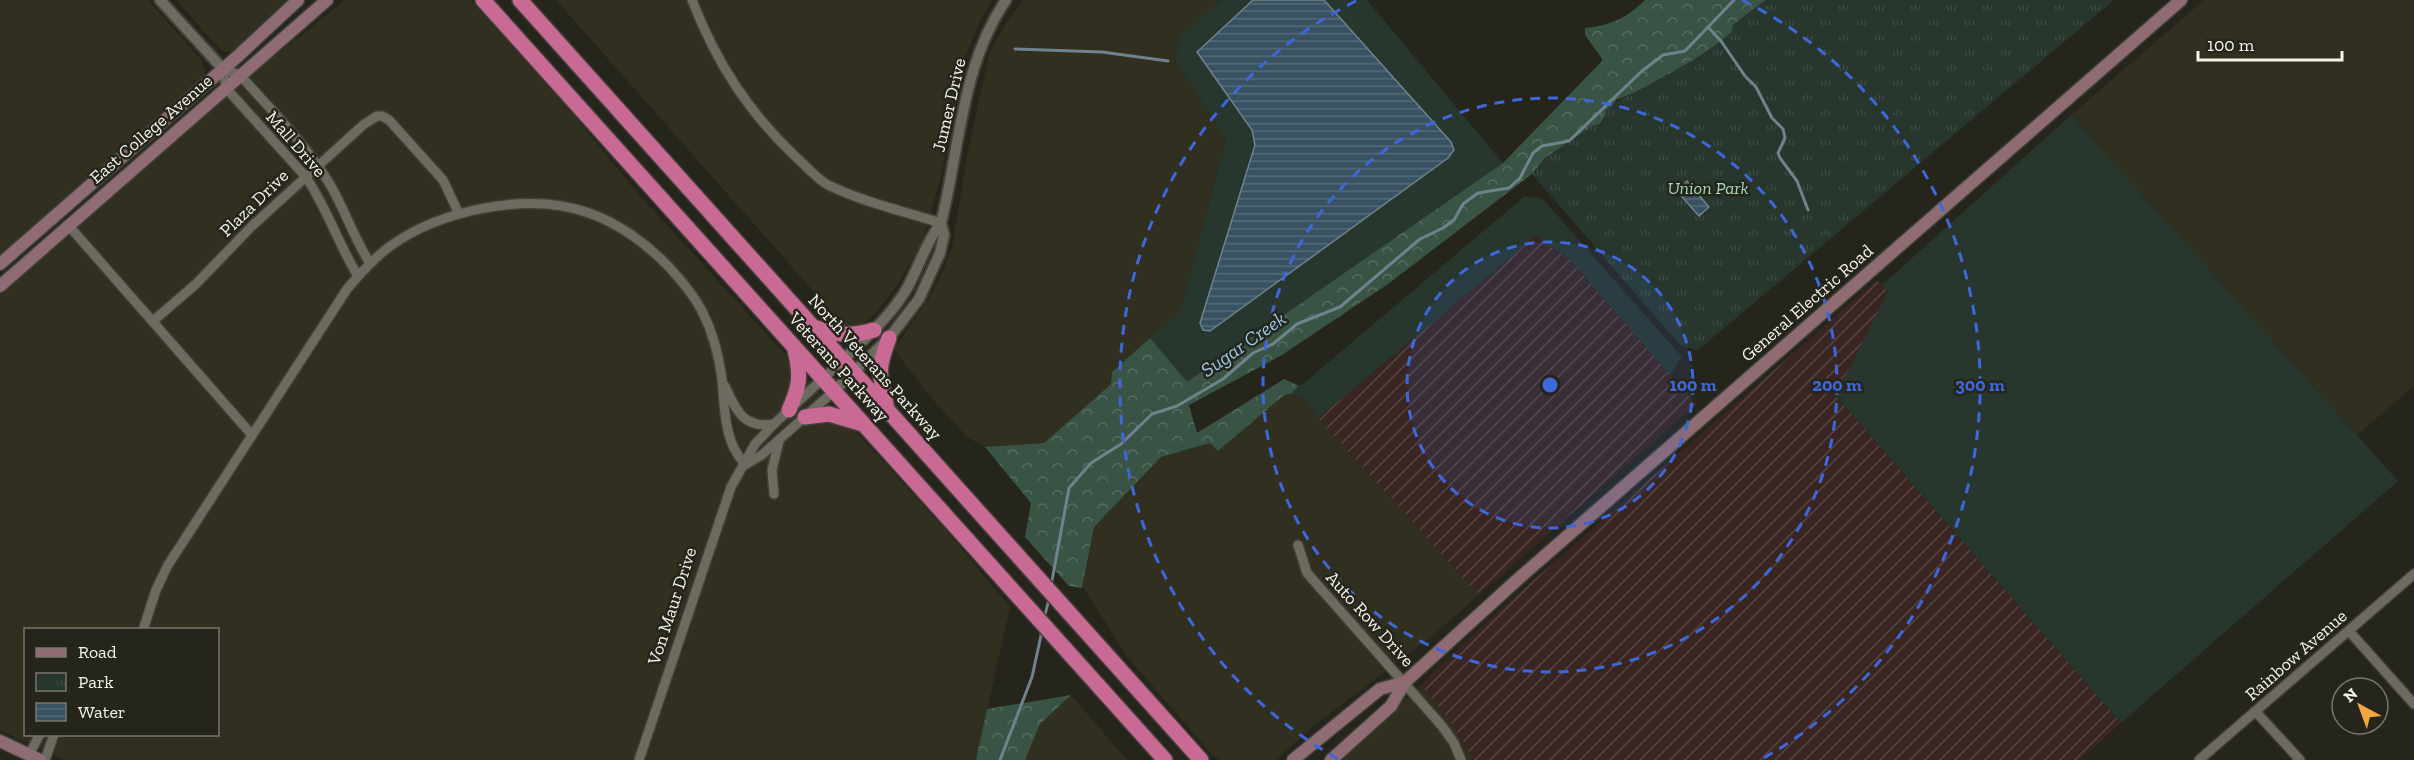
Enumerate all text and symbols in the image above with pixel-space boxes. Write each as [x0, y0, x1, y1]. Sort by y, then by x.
scale bar [2198, 24, 2342, 62]
text: 100 m [2207, 34, 2255, 56]
street label: Jumer Drive [928, 56, 970, 154]
street label: East College Avenue [85, 70, 217, 188]
street label: Mall Drive [261, 106, 331, 182]
street label: Plaza Drive [215, 165, 293, 241]
park label: Union Park [1667, 177, 1749, 199]
street label: General Electric Road [1737, 240, 1877, 366]
street label: North Veterans Parkway [803, 289, 947, 445]
water label: Sugar Creek [1196, 306, 1290, 382]
street label: Veterans Parkway [783, 307, 894, 427]
text: 100 m [1669, 374, 1717, 396]
text: 200 m [1812, 374, 1862, 396]
text: 300 m [1955, 374, 2005, 396]
centre of rings [1540, 375, 1560, 395]
street label: Von Maur Drive [642, 544, 701, 669]
street label: Auto Row Drive [1321, 567, 1419, 671]
street label: Rainbow Avenue [2241, 605, 2351, 705]
legend [24, 628, 219, 736]
text: Road [78, 641, 117, 663]
text: Park [78, 671, 114, 693]
north arrow [2330, 676, 2390, 736]
text: N [2340, 684, 2361, 706]
text: Water [78, 701, 125, 723]

